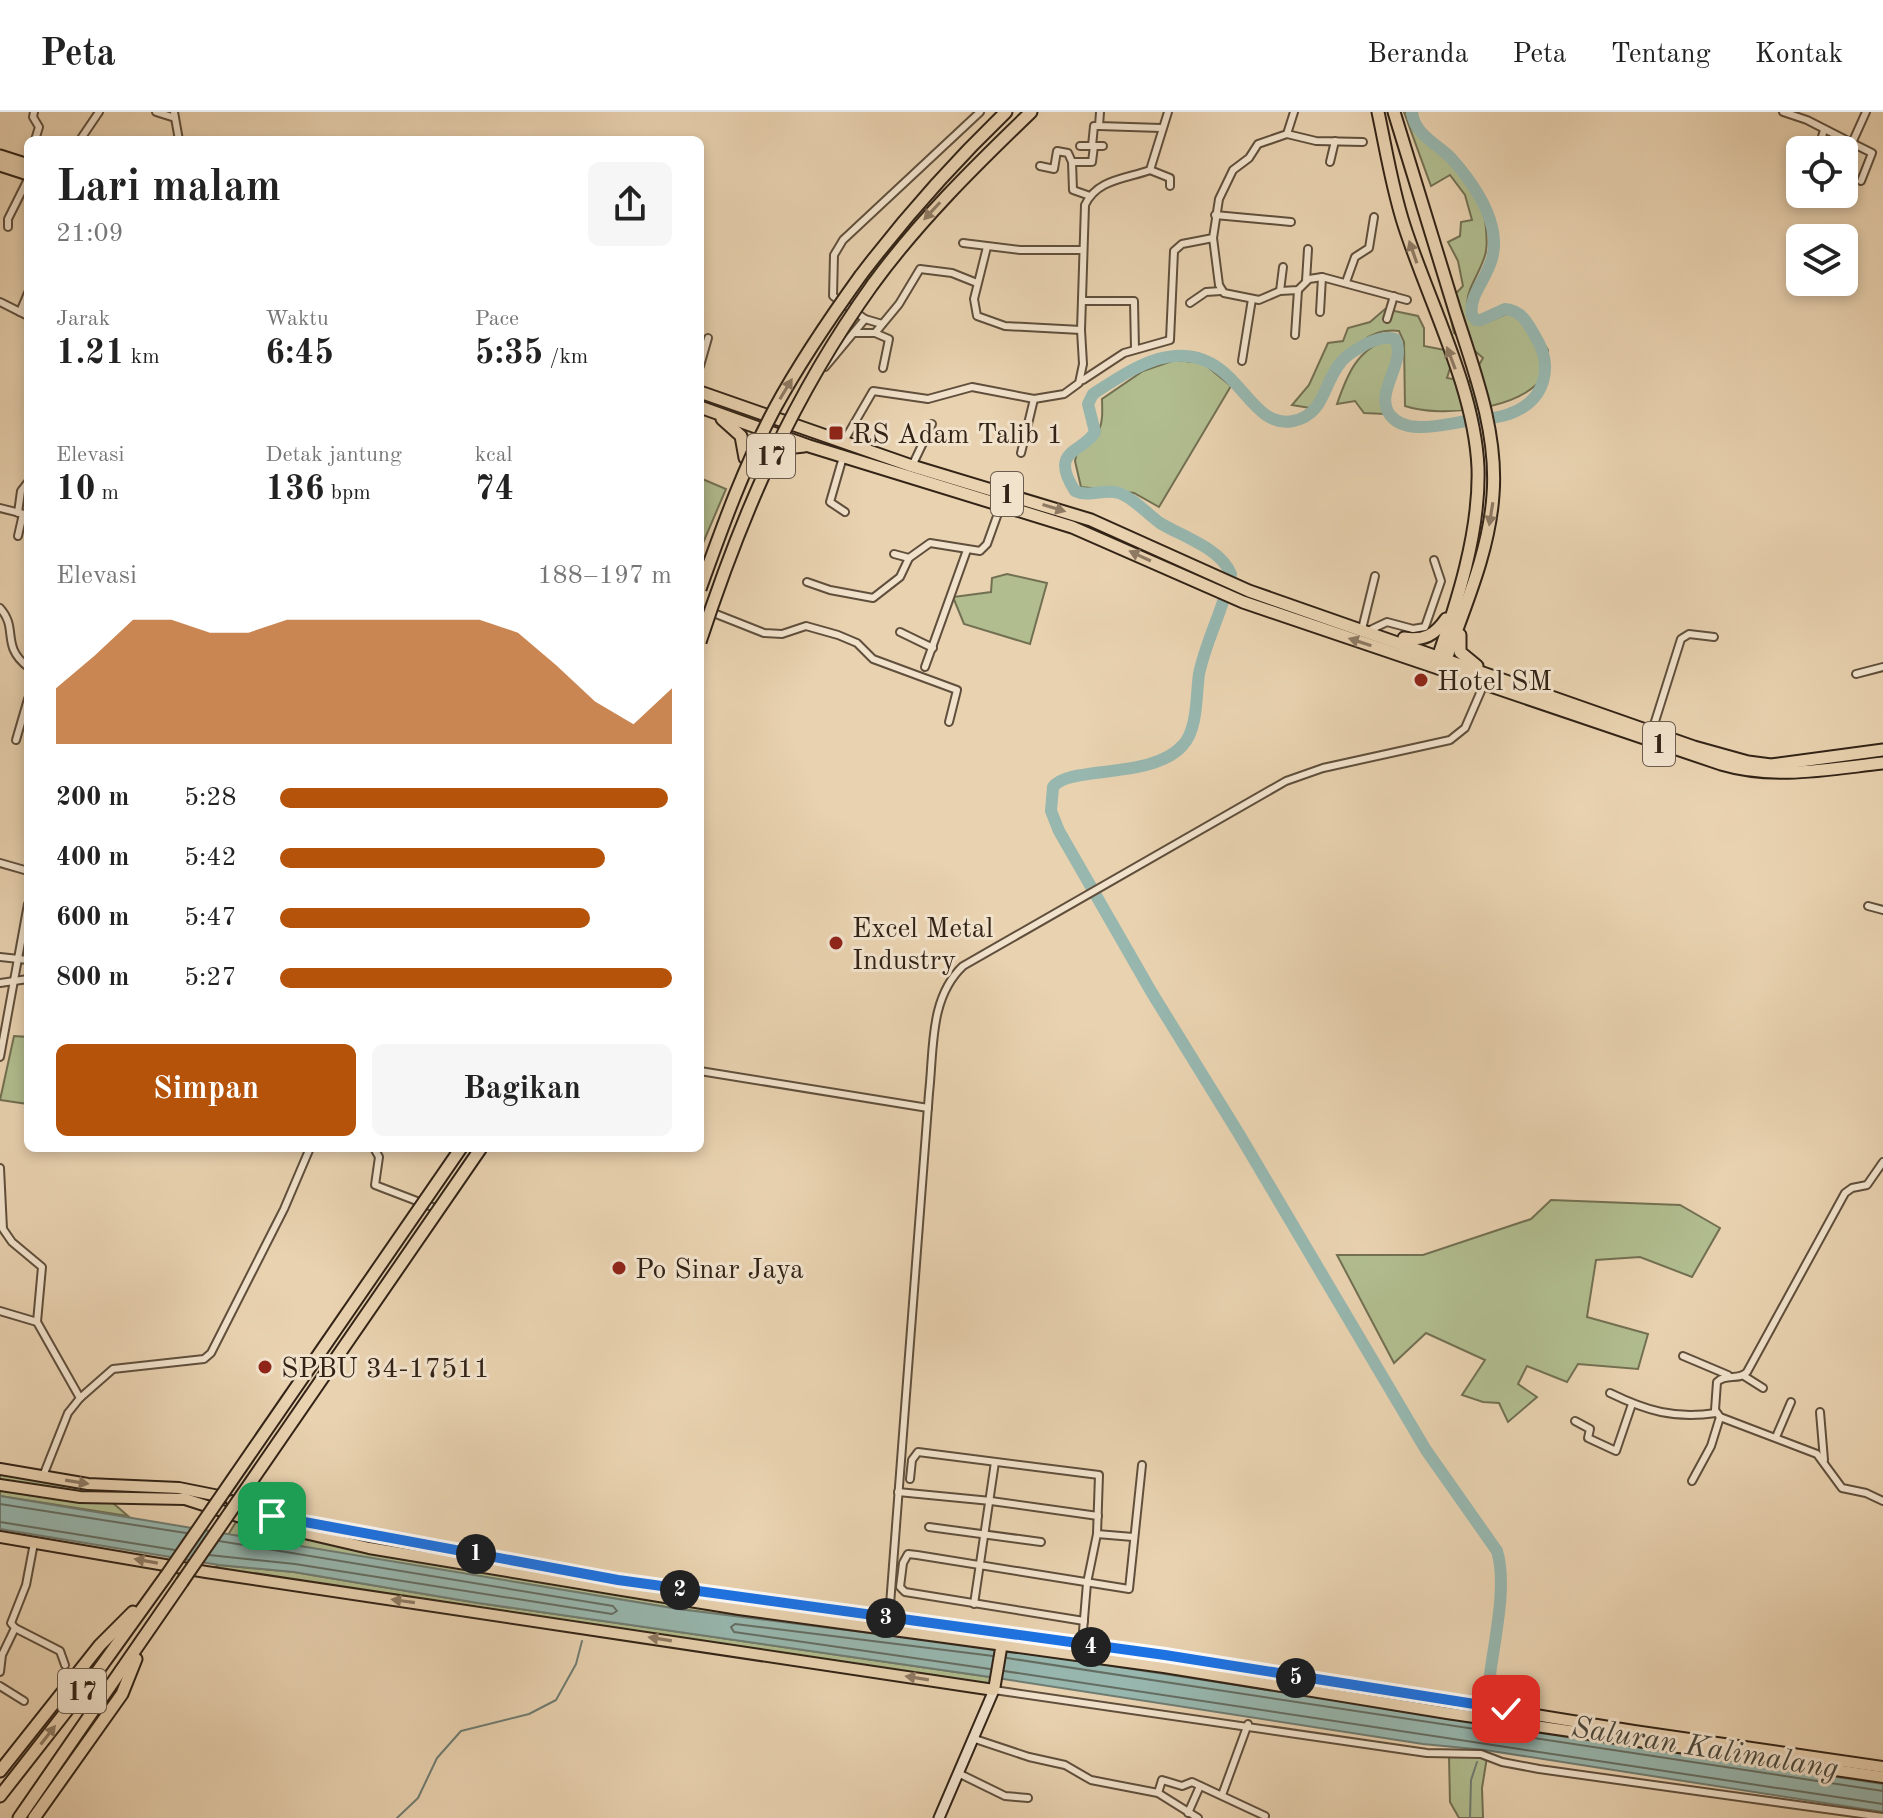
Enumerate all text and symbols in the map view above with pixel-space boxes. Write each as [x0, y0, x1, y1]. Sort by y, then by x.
text: Peta [40, 36, 116, 74]
text: Beranda [1367, 41, 1469, 69]
text: Peta [1513, 41, 1567, 69]
text: Tentang [1611, 41, 1711, 69]
text: Kontak [1755, 41, 1843, 69]
map controls [1786, 136, 1858, 296]
button: locate [1786, 136, 1858, 208]
button: share [588, 162, 672, 246]
text: Lari malam [56, 166, 281, 210]
one-way arrow [924, 201, 942, 220]
text: 21:09 [56, 221, 124, 247]
button: layers [1786, 224, 1858, 296]
one-way arrow [1407, 239, 1419, 263]
text: Jarak [56, 308, 110, 330]
text: Waktu [265, 308, 329, 330]
text: Pace [475, 308, 519, 330]
text: 1.21 [56, 337, 125, 371]
text: 6:45 [265, 337, 334, 371]
text: 5:35 [475, 337, 543, 371]
text: km [125, 346, 160, 368]
text: /km [543, 346, 588, 368]
one-way arrow [1445, 346, 1458, 370]
one-way arrow [778, 378, 793, 401]
place label: RS Adam Talib 1 [852, 422, 1063, 450]
marker: RS Adam Talib 1 [827, 424, 845, 442]
road number: 17 [747, 434, 795, 478]
text: Elevasi [56, 444, 125, 466]
text: Detak jantung [265, 444, 402, 466]
text: kcal [475, 444, 513, 466]
road number: 1 [991, 472, 1023, 516]
text: 10 [56, 473, 95, 507]
text: 136 [265, 473, 325, 507]
text: 74 [475, 473, 514, 507]
text: m [95, 482, 119, 504]
text: bpm [325, 482, 371, 504]
one-way arrow [1042, 502, 1066, 515]
one-way arrow [1484, 502, 1496, 527]
one-way arrow [1128, 549, 1152, 563]
text: Elevasi [56, 563, 137, 589]
text: 188–197 m [537, 563, 672, 589]
one-way arrow [1348, 635, 1372, 647]
place label: Hotel SM [1437, 669, 1552, 697]
marker: Hotel SM [1412, 671, 1430, 689]
road number: 1 [1643, 722, 1675, 766]
text: 200 m [56, 785, 129, 811]
text: 5:28 [184, 785, 237, 811]
text: 400 m [56, 845, 129, 871]
text: 5:42 [184, 845, 237, 871]
text: 600 m [56, 905, 129, 931]
text: 5:47 [184, 905, 237, 931]
place label: Excel Metal Industry [852, 916, 993, 976]
marker: Excel Metal Industry [827, 934, 845, 952]
text: 800 m [56, 965, 129, 991]
text: 5:27 [184, 965, 237, 991]
button: Simpan [56, 1044, 356, 1136]
button: Bagikan [372, 1044, 672, 1136]
place label: Po Sinar Jaya [635, 1257, 804, 1285]
marker: Po Sinar Jaya [610, 1259, 628, 1277]
place label: SPBU 34-17511 [281, 1356, 490, 1384]
marker: SPBU 34-17511 [256, 1358, 274, 1376]
one-way arrow [65, 1476, 90, 1488]
pin [238, 1482, 306, 1550]
icon: arrive [250, 1494, 294, 1538]
pin: 1 [456, 1534, 496, 1574]
text: 1 [470, 1543, 482, 1565]
one-way arrow [133, 1555, 158, 1567]
pin: 2 [660, 1570, 700, 1610]
text: 2 [674, 1579, 686, 1601]
one-way arrow [390, 1594, 415, 1607]
pin: 3 [866, 1598, 906, 1638]
text: 3 [880, 1607, 892, 1629]
pin: 4 [1071, 1627, 1111, 1667]
one-way arrow [647, 1632, 672, 1645]
text: 4 [1085, 1636, 1097, 1658]
pin: 5 [1276, 1658, 1316, 1698]
text: 5 [1290, 1667, 1302, 1689]
road number: 17 [58, 1669, 106, 1713]
one-way arrow [904, 1671, 929, 1684]
pin [1472, 1675, 1540, 1743]
icon: check [1484, 1687, 1528, 1731]
water label: Saluran Kalimalang [1569, 1713, 1840, 1785]
one-way arrow [39, 1725, 56, 1745]

